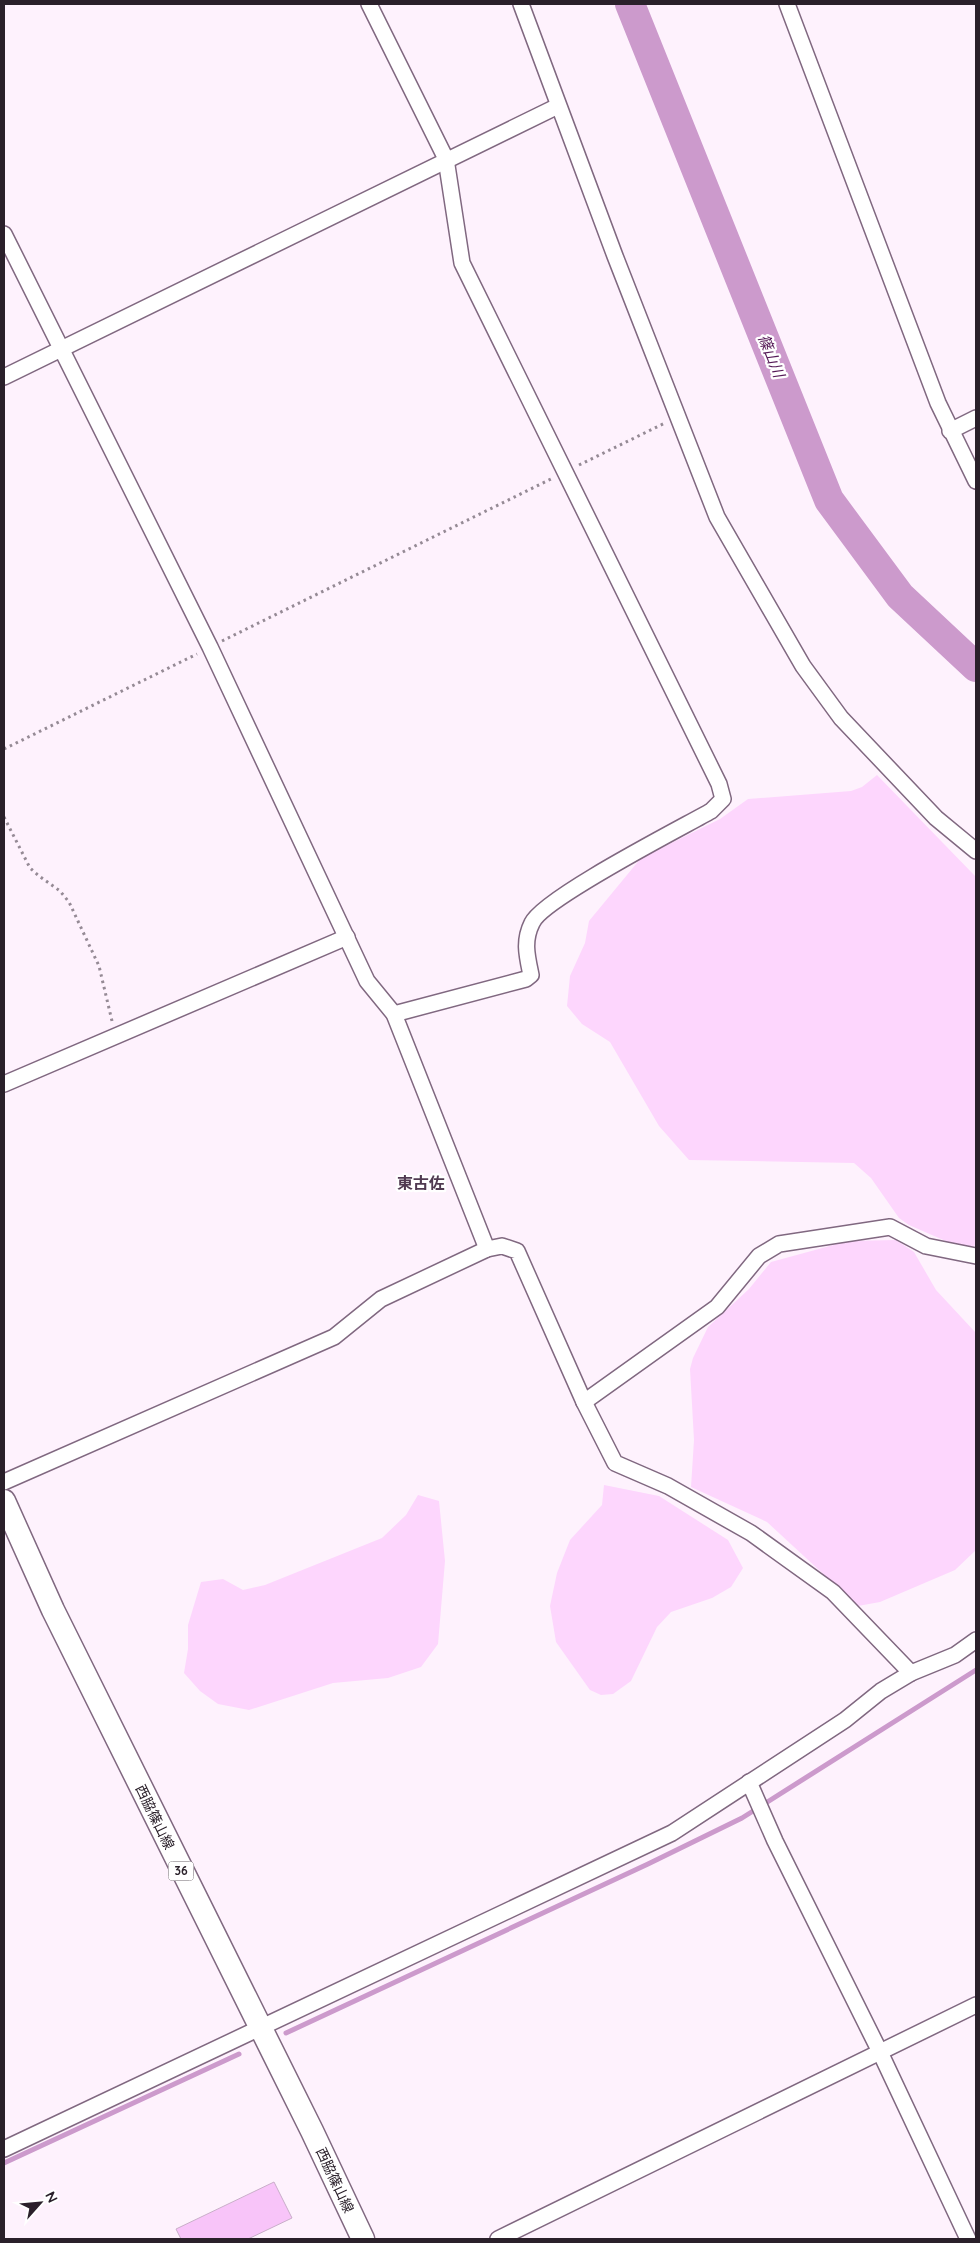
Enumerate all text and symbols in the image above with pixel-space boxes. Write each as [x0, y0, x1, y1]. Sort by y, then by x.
water label: 篠山川 [754, 331, 789, 382]
district label: 東古佐 [397, 1173, 445, 1193]
street label: 西脇篠山線 [132, 1782, 178, 1852]
road number: 36 [168, 1862, 194, 1880]
street label: 西脇篠山線 [312, 2144, 358, 2216]
north arrow [15, 2178, 65, 2228]
text: N [41, 2188, 62, 2206]

